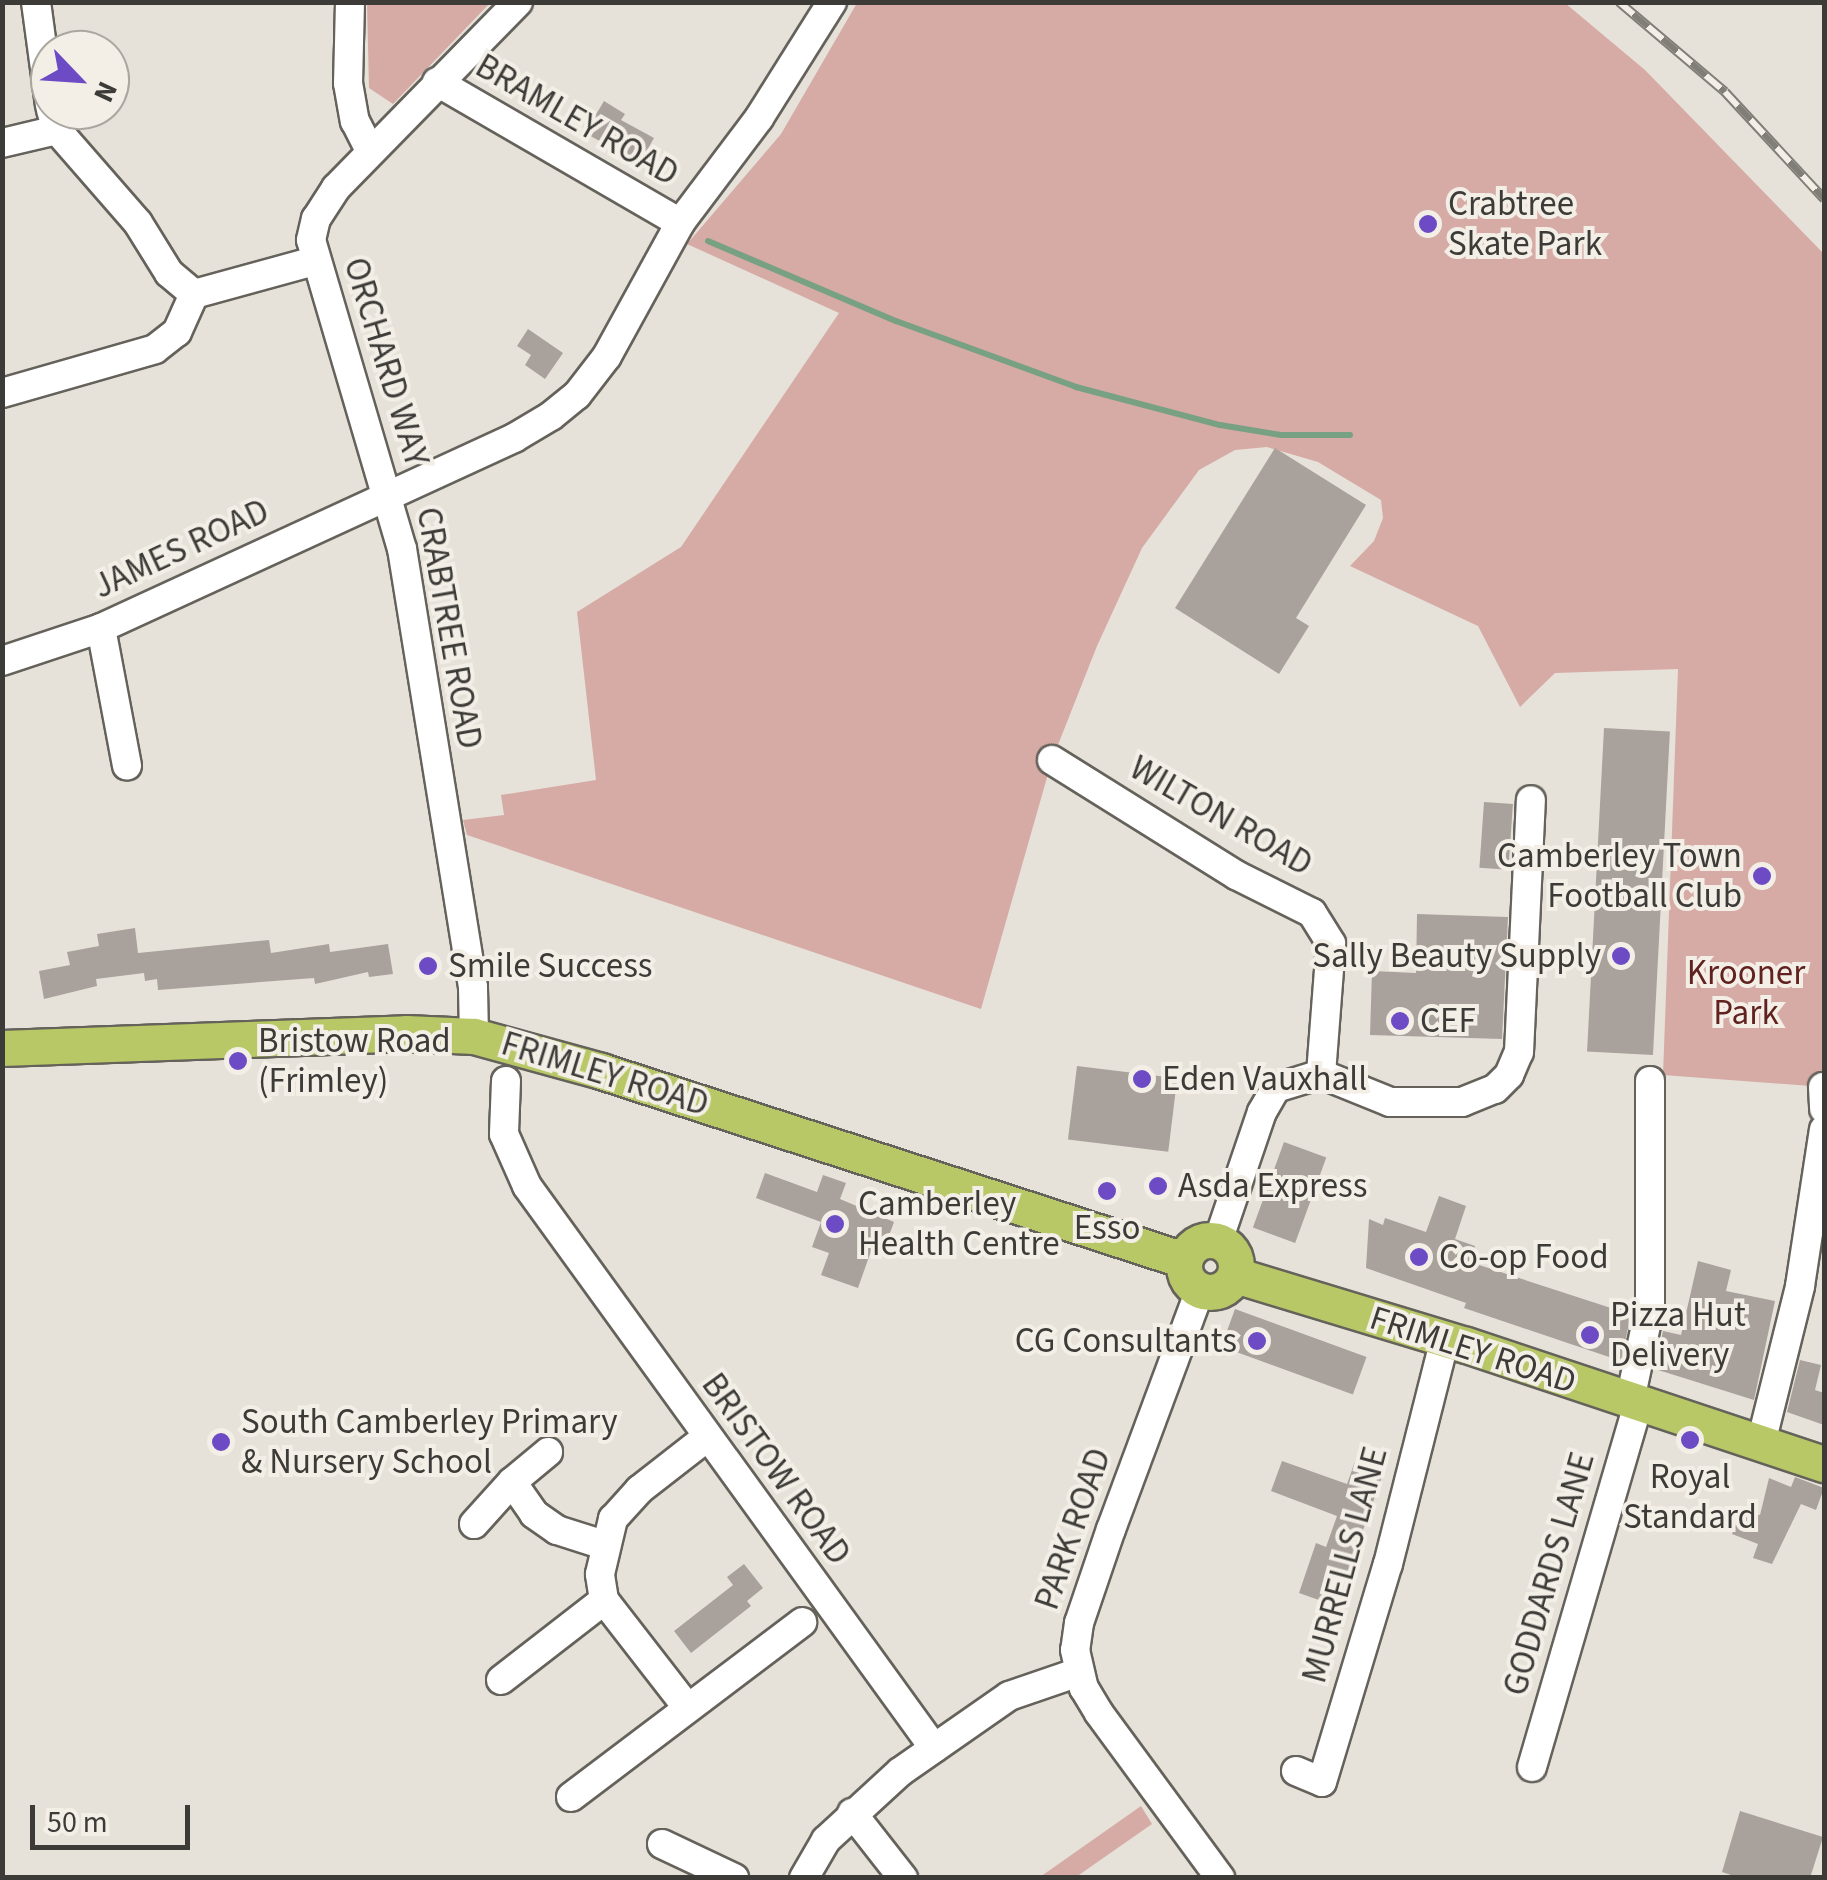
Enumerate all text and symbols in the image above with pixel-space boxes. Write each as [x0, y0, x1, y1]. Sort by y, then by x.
north arrow [30, 30, 130, 130]
street label: BRAMLEY ROAD [468, 45, 686, 195]
text: N [83, 75, 127, 109]
place label: Crabtree Skate Park [1448, 183, 1602, 265]
marker: Crabtree Skate Park [1417, 213, 1439, 235]
street label: ORCHARD WAY [334, 253, 438, 471]
street label: JAMES ROAD [87, 490, 275, 608]
street label: CRABTREE ROAD [407, 504, 491, 752]
street label: WILTON ROAD [1122, 747, 1320, 885]
place label: Camberley Town Football Club [1497, 835, 1742, 917]
marker: Camberley Town Football Club [1751, 865, 1773, 887]
place label: Sally Beauty Supply [1312, 935, 1601, 977]
place label: Smile Success [448, 945, 652, 987]
marker: Sally Beauty Supply [1610, 945, 1632, 967]
park label: Krooner Park [1687, 952, 1805, 1034]
marker: Smile Success [417, 955, 439, 977]
place label: CEF [1420, 1000, 1476, 1042]
marker: CEF [1389, 1010, 1411, 1032]
place label: Bristow Road (Frimley) [258, 1020, 451, 1102]
street label: FRIMLEY ROAD [496, 1023, 714, 1125]
marker: Bristow Road (Frimley) [227, 1050, 249, 1072]
place label: Eden Vauxhall [1162, 1058, 1367, 1100]
marker: Eden Vauxhall [1131, 1068, 1153, 1090]
place label: Asda Express [1178, 1165, 1367, 1207]
marker: Asda Express [1147, 1175, 1169, 1197]
marker: Esso [1096, 1180, 1118, 1202]
place label: Camberley Health Centre [858, 1183, 1060, 1265]
place label: Esso [1074, 1207, 1140, 1249]
marker: Camberley Health Centre [822, 1211, 848, 1237]
place label: Co-op Food [1439, 1236, 1609, 1278]
marker: Co-op Food [1408, 1246, 1430, 1268]
place label: Pizza Hut Delivery [1610, 1294, 1746, 1376]
street label: FRIMLEY ROAD [1365, 1297, 1581, 1403]
place label: CG Consultants [1015, 1320, 1237, 1362]
marker: Pizza Hut Delivery [1579, 1324, 1601, 1346]
marker: CG Consultants [1246, 1330, 1268, 1352]
street label: BRISTOW ROAD [692, 1365, 860, 1573]
place label: South Camberley Primary & Nursery School [241, 1401, 617, 1483]
marker: Royal Standard [1679, 1429, 1701, 1451]
marker: South Camberley Primary & Nursery School [210, 1431, 232, 1453]
street label: MURRELLS LANE [1293, 1442, 1397, 1688]
street label: PARK ROAD [1026, 1443, 1120, 1615]
street label: GODDARDS LANE [1494, 1448, 1604, 1700]
place label: Royal Standard [1623, 1456, 1757, 1538]
scale bar [35, 1785, 195, 1847]
text: 50 m [47, 1801, 108, 1844]

